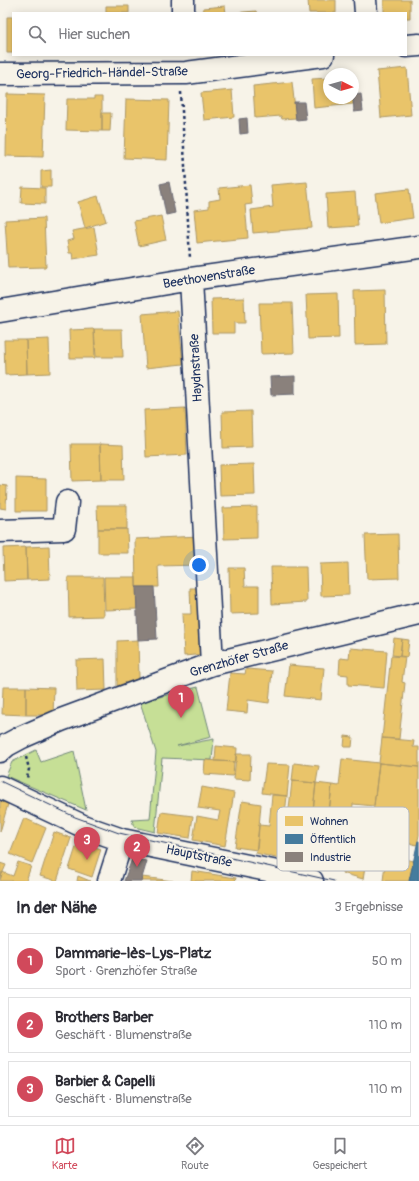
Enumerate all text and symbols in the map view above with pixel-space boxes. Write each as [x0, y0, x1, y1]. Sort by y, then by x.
search box [12, 12, 407, 56]
icon: search [26, 23, 48, 45]
text: Hier suchen [58, 25, 130, 44]
street label: Georg-Friedrich-Händel-Straße [16, 63, 189, 82]
north arrow [323, 68, 359, 104]
street label: Beethovenstraße [162, 262, 257, 292]
street label: Haydnstraße [186, 333, 206, 403]
your location [189, 555, 209, 575]
street label: Grenzhöfer Straße [188, 637, 291, 681]
pin: 1 [168, 685, 194, 718]
legend [277, 807, 409, 871]
text: Wohnen [310, 815, 348, 828]
pin: 3 [74, 827, 100, 860]
text: Öffentlich [310, 833, 356, 846]
pin: 2 [124, 834, 150, 867]
street label: Hauptstraße [164, 841, 234, 871]
text: Industrie [310, 851, 351, 864]
text: In der Nähe [16, 897, 97, 918]
text: 3 Ergebnisse [334, 899, 403, 915]
text: Dammarie-lès-Lys-Platz [55, 944, 211, 963]
text: 1 [27, 953, 33, 969]
text: 50 m [372, 953, 402, 969]
text: Sport · Grenzhöfer Straße [55, 963, 197, 979]
text: Brothers Barber [55, 1008, 153, 1027]
text: 2 [26, 1017, 34, 1033]
text: 110 m [369, 1017, 402, 1033]
text: Geschäft · Blumenstraße [55, 1027, 192, 1043]
text: Barbier & Capelli [55, 1072, 155, 1091]
text: 3 [26, 1081, 34, 1097]
text: 110 m [369, 1081, 402, 1097]
text: Geschäft · Blumenstraße [55, 1091, 192, 1107]
tab: Karte [52, 1135, 77, 1172]
tab: Route [181, 1135, 209, 1172]
tab: Gespeichert [312, 1135, 367, 1172]

